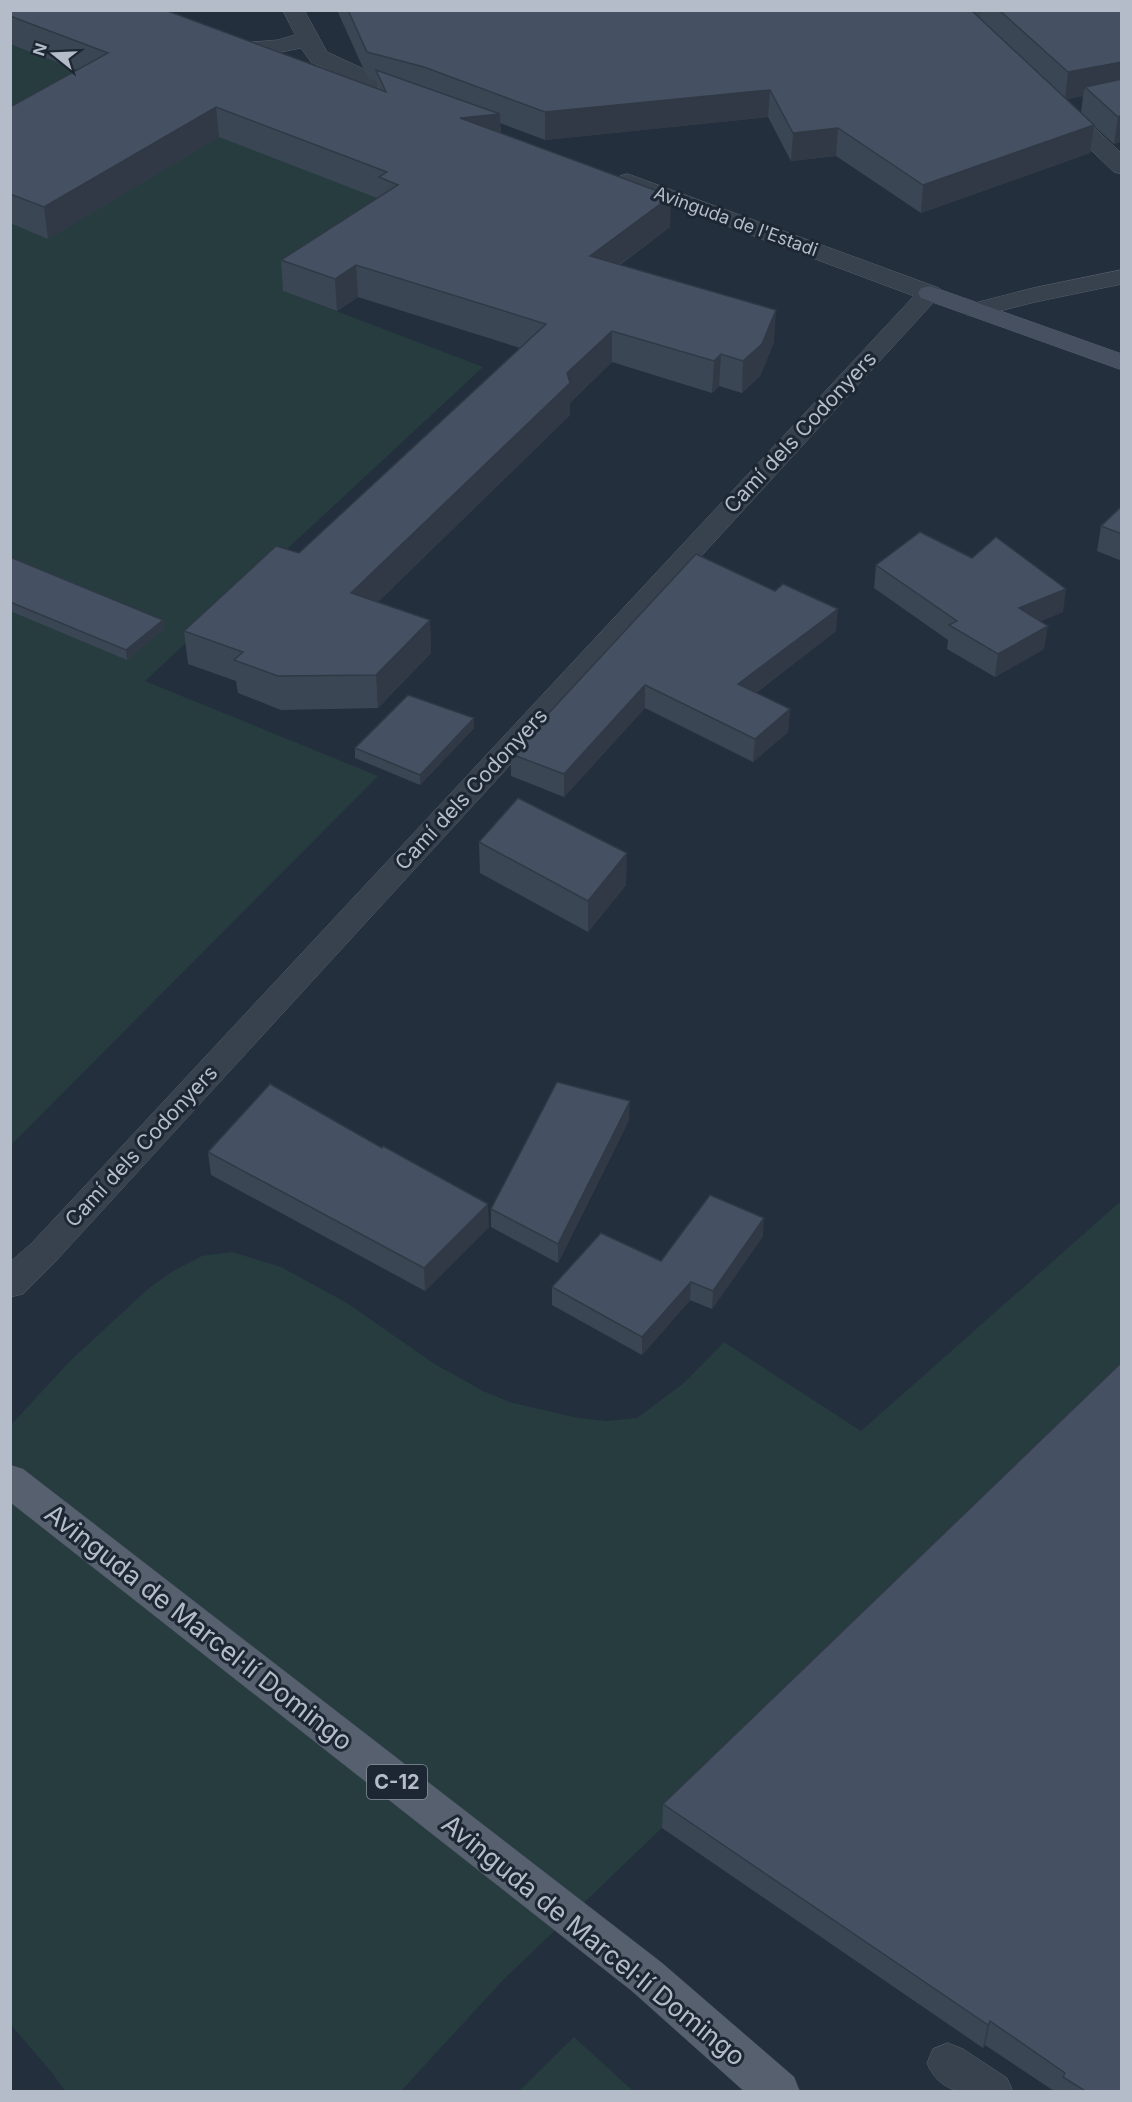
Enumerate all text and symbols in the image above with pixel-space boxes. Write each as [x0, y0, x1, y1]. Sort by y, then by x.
north arrow [24, 24, 84, 84]
text: N [28, 40, 51, 58]
street label: Avinguda de l'Estadi [651, 182, 821, 260]
street label: Camí dels Codonyers [719, 346, 881, 518]
street label: Camí dels Codonyers [390, 703, 552, 875]
street label: Camí dels Codonyers [60, 1060, 222, 1232]
street label: Avinguda de Marcel·lí Domingo [39, 1497, 359, 1757]
road number: C-12 [367, 1765, 427, 1799]
street label: Avinguda de Marcel·lí Domingo [436, 1808, 752, 2072]

